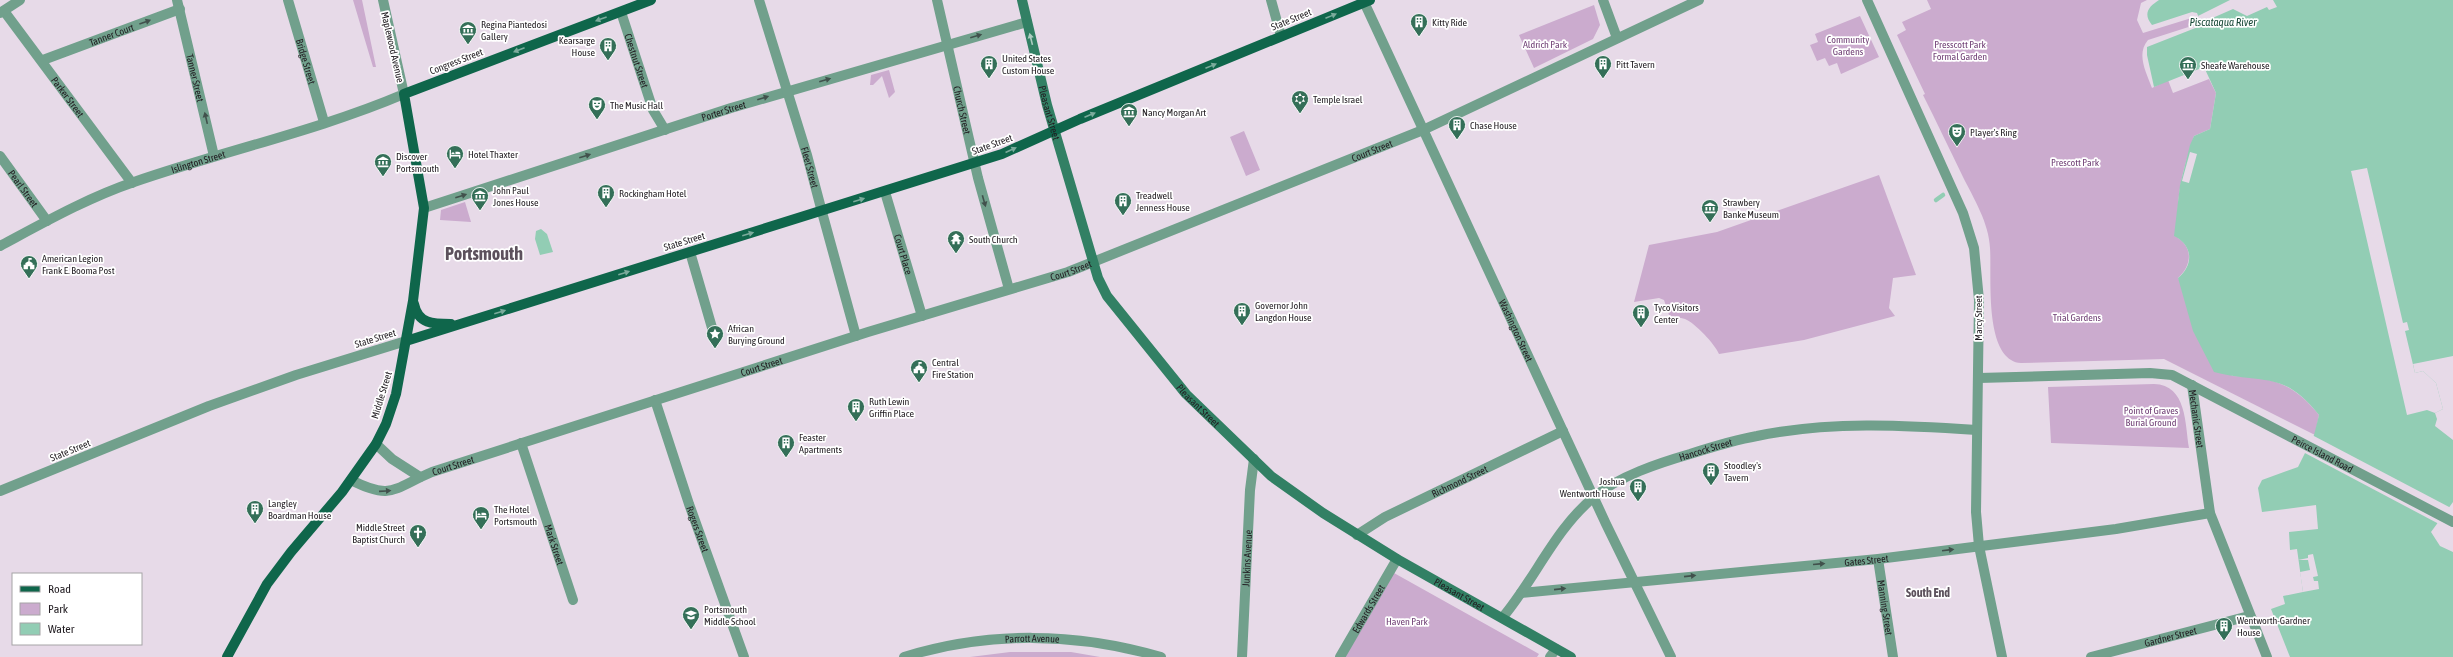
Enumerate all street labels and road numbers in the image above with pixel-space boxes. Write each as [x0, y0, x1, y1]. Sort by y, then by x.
street label: State Street [1269, 6, 1313, 33]
street label: Maplewood Avenue [379, 11, 406, 84]
street label: Tanner Court [88, 22, 136, 48]
street label: Chestnut Street [622, 32, 650, 89]
street label: Bridge Street [294, 38, 318, 86]
street label: Congress Street [428, 46, 484, 77]
street label: Tanner Street [184, 53, 206, 103]
street label: Parker Street [49, 75, 86, 120]
street label: Pleasant Street [1037, 84, 1062, 141]
street label: Church Street [951, 85, 973, 135]
street label: Porter Street [700, 99, 747, 123]
street label: State Street [970, 132, 1014, 157]
street label: Court Street [1350, 138, 1394, 164]
street label: Fleet Street [799, 146, 820, 189]
street label: Islington Street [170, 149, 227, 175]
street label: Pearl Street [6, 168, 40, 209]
street label: State Street [662, 230, 706, 253]
street label: Court Place [892, 233, 914, 276]
street label: Court Street [1049, 258, 1093, 283]
street label: Marcy Street [1973, 295, 1984, 341]
street label: Washington Street [1497, 298, 1535, 364]
street label: State Street [353, 327, 397, 350]
street label: Court Street [739, 355, 784, 379]
street label: Middle Street [369, 370, 394, 420]
street label: Pleasant Street [1174, 382, 1222, 429]
street label: Mechanic Street [2187, 389, 2206, 449]
street label: Peirce Island Road [2290, 434, 2355, 475]
street label: State Street [48, 437, 92, 464]
street label: Hancock Street [1678, 437, 1733, 463]
street label: Court Street [431, 454, 475, 478]
street label: Richmond Street [1430, 463, 1490, 500]
street label: Rogers Street [684, 505, 711, 554]
street label: Mark Street [542, 523, 566, 567]
street label: Junkins Avenue [1240, 529, 1254, 587]
street label: Gates Street [1844, 553, 1889, 568]
street label: Pleasant Street [1432, 576, 1486, 613]
street label: Manning Street [1875, 579, 1895, 636]
street label: Edwards Street [1350, 583, 1387, 635]
street label: Gardner Street [2143, 625, 2198, 649]
street label: Parrott Avenue [1004, 633, 1060, 645]

